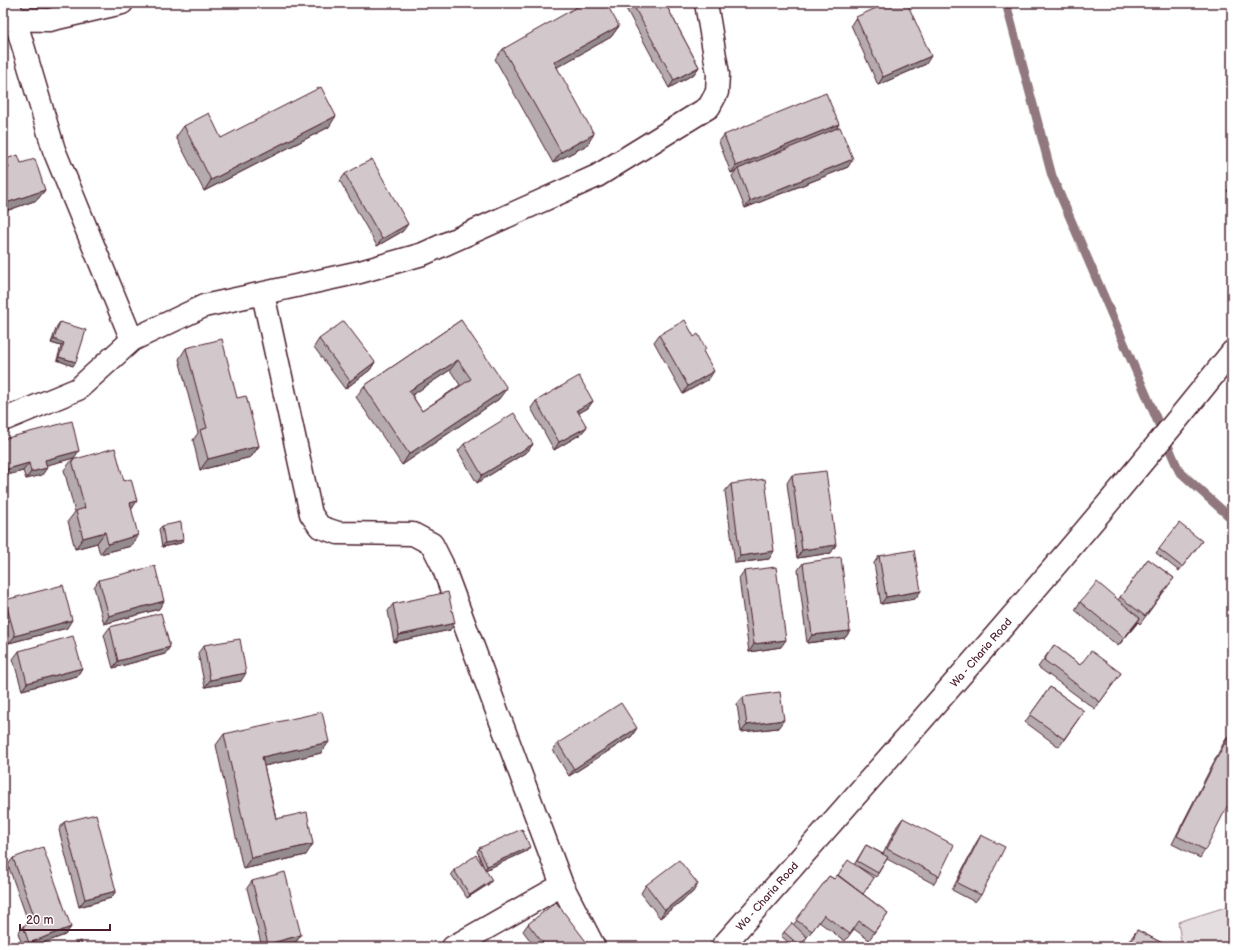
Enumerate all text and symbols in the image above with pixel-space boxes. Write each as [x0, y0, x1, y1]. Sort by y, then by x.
street label: Wa - Charia Road [948, 616, 1015, 690]
street label: Wa - Charia Road [734, 859, 801, 933]
scale bar [20, 906, 110, 932]
text: 20 m [26, 913, 53, 928]

